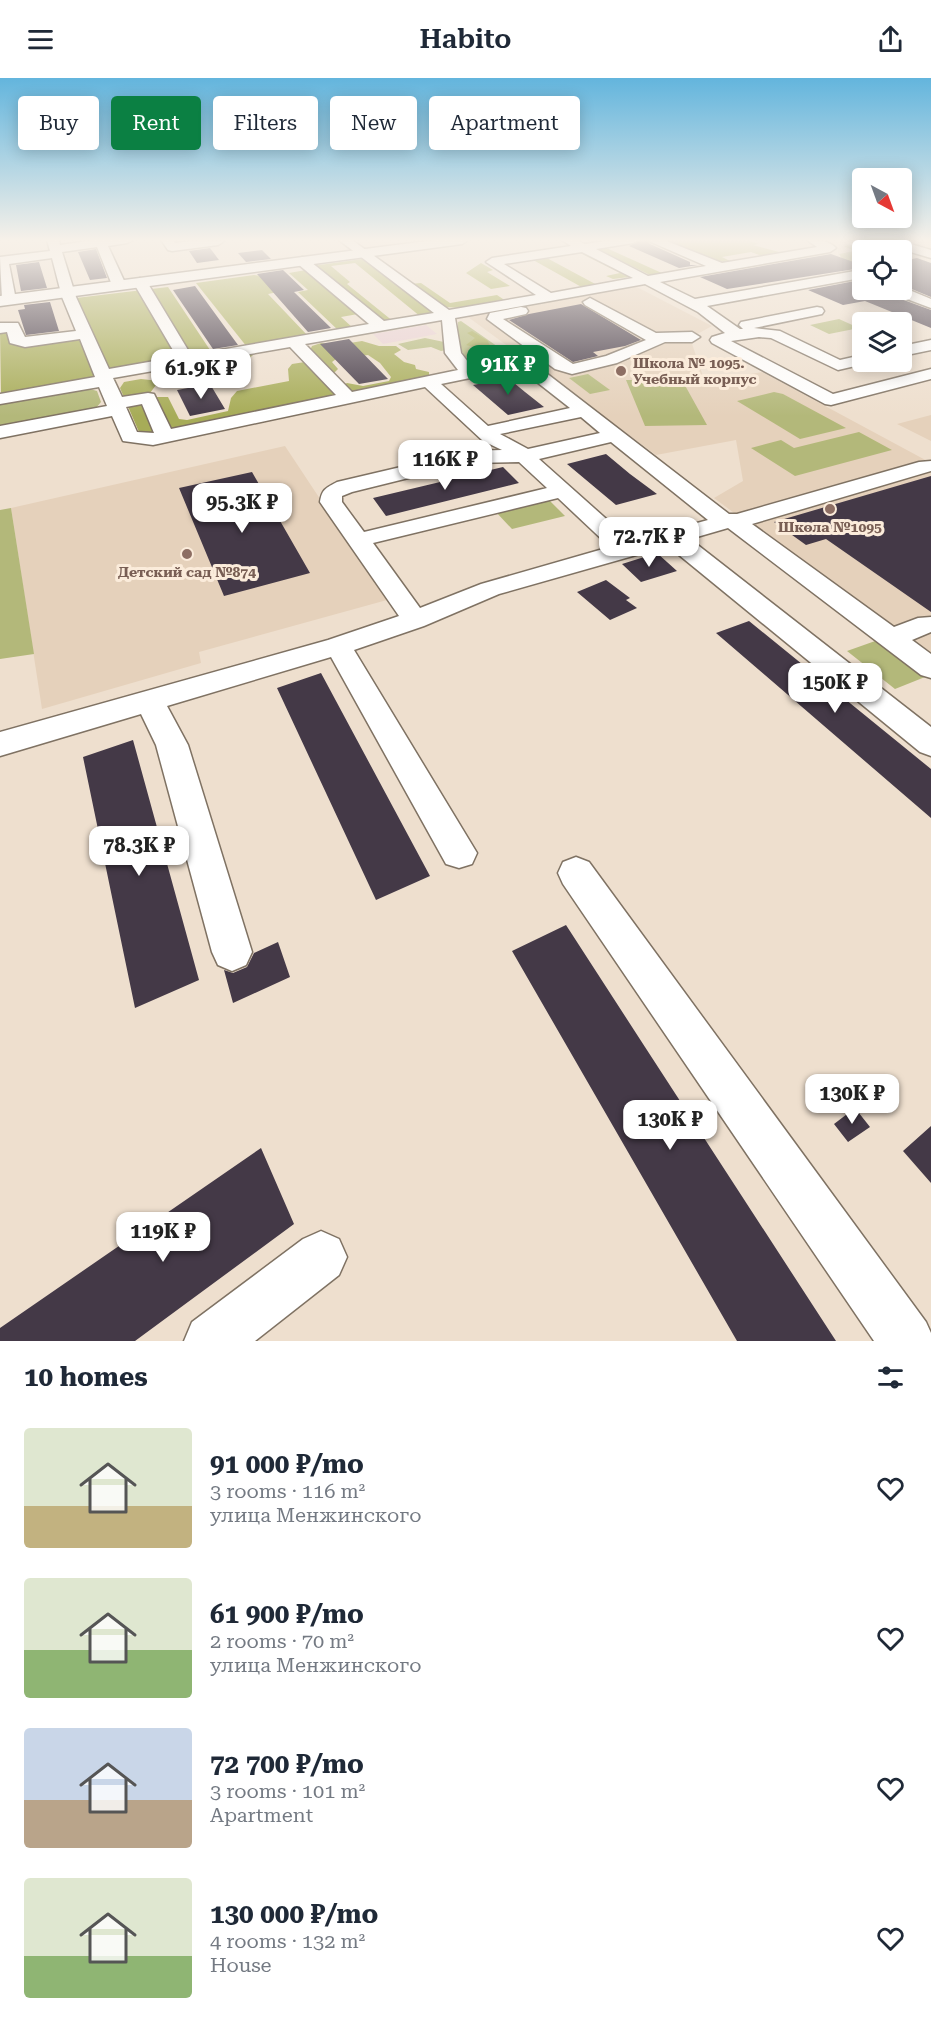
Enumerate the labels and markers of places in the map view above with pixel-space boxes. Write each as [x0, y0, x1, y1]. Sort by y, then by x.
pin: 91K ₽ [466, 345, 550, 396]
pin: 61.9K ₽ [146, 349, 256, 400]
place label: Школа № 1095. Учебный корпус [633, 355, 757, 387]
marker: Школа № 1095. Учебный корпус [614, 364, 628, 378]
pin: 116K ₽ [396, 440, 494, 491]
pin: 95.3K ₽ [187, 483, 297, 534]
marker: Школа №1095 [823, 502, 837, 516]
pin: 72.7K ₽ [594, 517, 704, 568]
place label: Школа №1095 [778, 519, 882, 535]
marker: Детский сад №874 [180, 547, 194, 561]
place label: Детский сад №874 [118, 564, 256, 580]
pin: 150K ₽ [786, 663, 884, 714]
pin: 78.3K ₽ [84, 826, 194, 877]
pin: 130K ₽ [803, 1074, 901, 1125]
pin: 130K ₽ [621, 1100, 719, 1151]
pin: 119K ₽ [114, 1212, 212, 1263]

